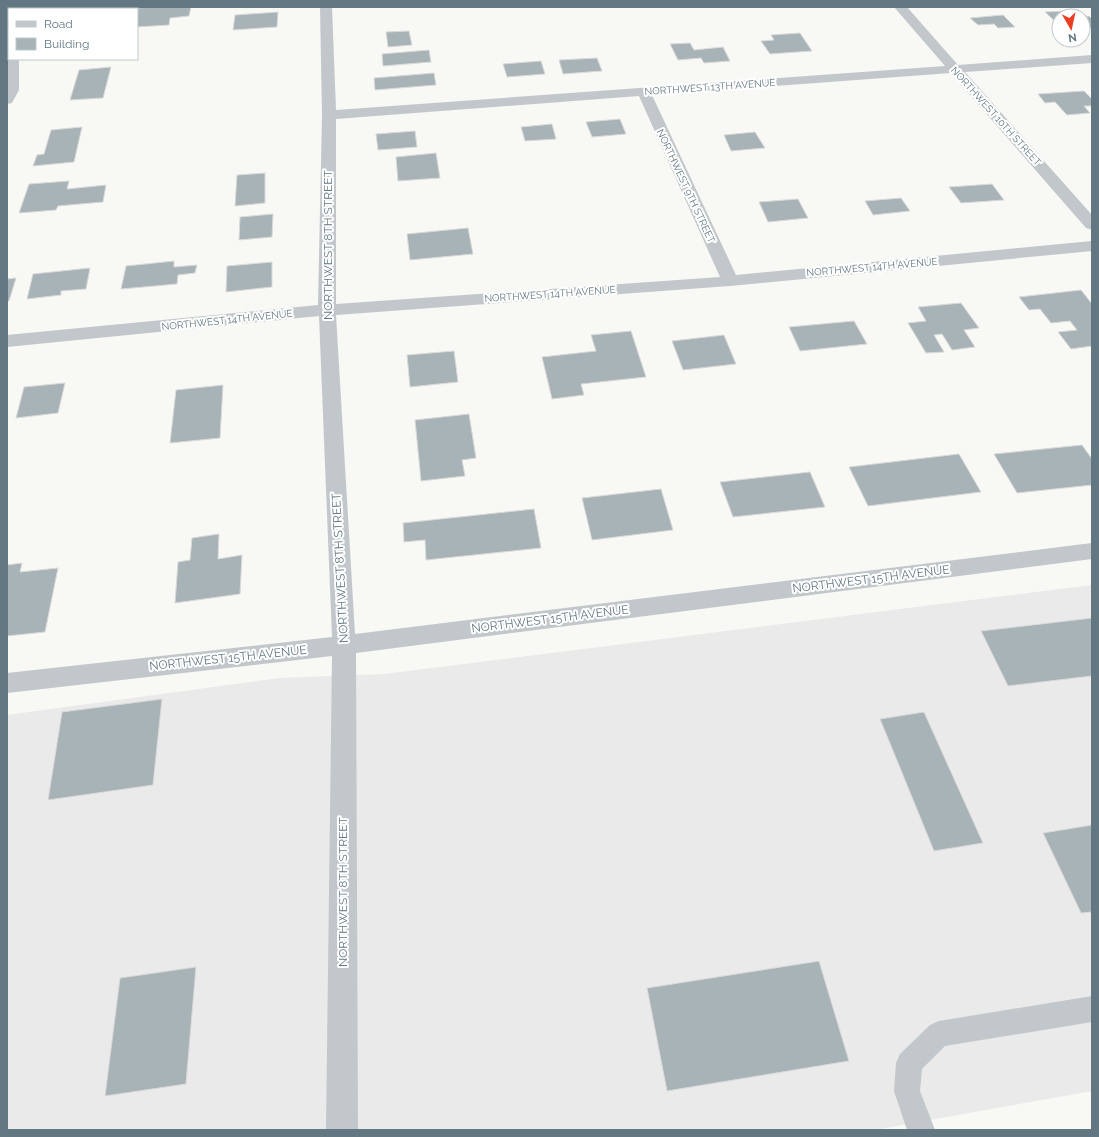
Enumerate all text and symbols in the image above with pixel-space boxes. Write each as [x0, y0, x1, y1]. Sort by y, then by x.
legend [8, 8, 138, 60]
north arrow [1051, 8, 1091, 48]
text: Road [44, 17, 73, 31]
text: N [1067, 30, 1078, 44]
text: Building [44, 37, 90, 51]
street label: NORTHWEST 10TH STREET [949, 64, 1043, 168]
street label: NORTHWEST 13TH AVENUE [644, 77, 776, 97]
street label: NORTHWEST 9TH STREET [655, 127, 717, 245]
street label: NORTHWEST 8TH STREET [321, 169, 335, 320]
street label: NORTHWEST 14TH AVENUE [806, 256, 938, 278]
street label: NORTHWEST 14TH AVENUE [484, 284, 616, 304]
street label: NORTHWEST 14TH AVENUE [161, 308, 293, 332]
street label: NORTHWEST 8TH STREET [329, 492, 351, 643]
street label: NORTHWEST 15TH AVENUE [792, 562, 950, 596]
street label: NORTHWEST 15TH AVENUE [471, 602, 629, 636]
street label: NORTHWEST 15TH AVENUE [149, 643, 307, 673]
street label: NORTHWEST 8TH STREET [336, 816, 350, 967]

